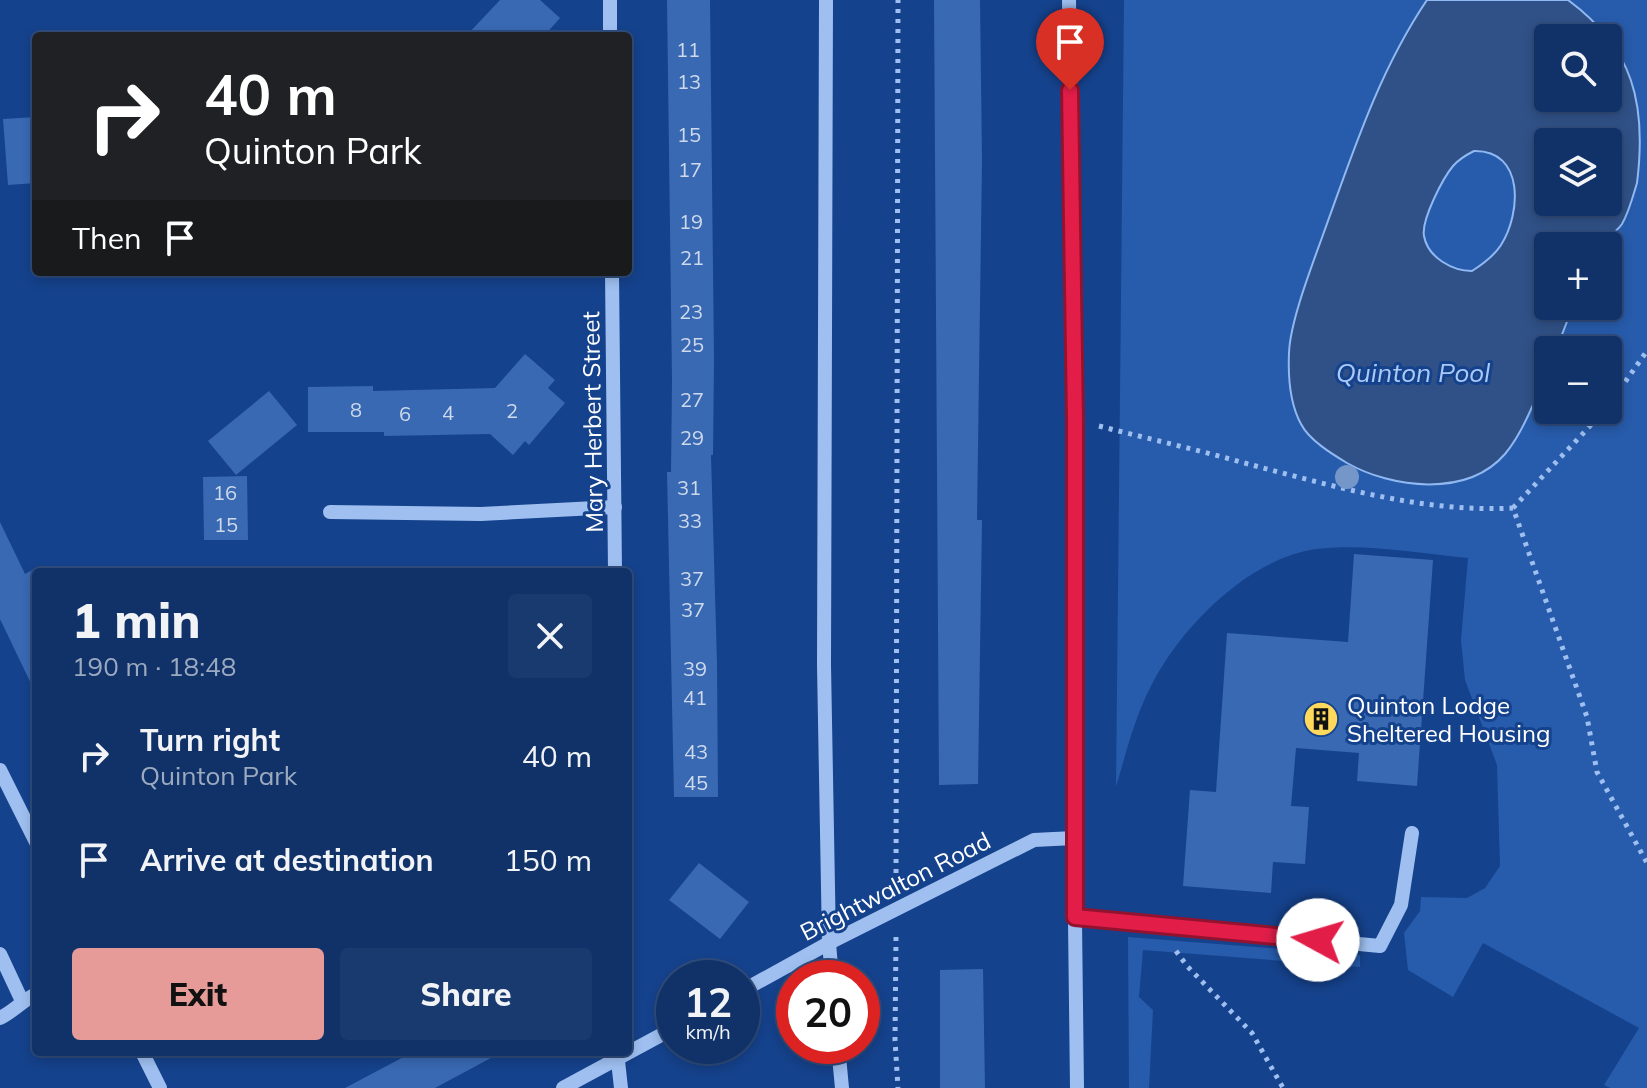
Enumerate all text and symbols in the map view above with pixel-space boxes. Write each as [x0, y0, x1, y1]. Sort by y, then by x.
pin [1036, 8, 1104, 90]
icon: arrive [1048, 20, 1092, 64]
map controls [1534, 24, 1622, 424]
button: search [1534, 24, 1622, 112]
house number: 11 [676, 37, 700, 62]
text: 40 m [204, 59, 337, 129]
icon: right [72, 64, 176, 168]
house number: 13 [677, 69, 701, 94]
house number: 15 [677, 122, 701, 147]
text: Quinton Park [204, 128, 421, 173]
button: layers [1534, 128, 1622, 216]
house number: 17 [678, 157, 702, 182]
house number: 19 [679, 209, 703, 234]
icon: arrive [158, 216, 202, 260]
text: Then [72, 219, 142, 257]
button: + [1534, 232, 1622, 320]
house number: 21 [680, 245, 704, 270]
house number: 23 [679, 299, 703, 324]
street label: Mary Herbert Street [575, 311, 609, 533]
house number: 25 [680, 332, 704, 357]
button: − [1534, 336, 1622, 424]
water label: Quinton Pool [1336, 356, 1491, 389]
house number: 27 [680, 387, 704, 412]
house number: 8 [350, 397, 362, 422]
house number: 2 [506, 398, 518, 423]
house number: 4 [442, 400, 454, 425]
house number: 6 [399, 401, 411, 426]
house number: 29 [680, 425, 704, 450]
house number: 31 [677, 475, 701, 500]
house number: 16 [213, 480, 237, 505]
house number: 33 [678, 508, 702, 533]
house number: 15 [214, 512, 238, 537]
house number: 37 [680, 566, 704, 591]
text: 1 min [72, 590, 201, 650]
button: close [508, 594, 592, 678]
house number: 37 [681, 597, 705, 622]
text: 190 m · 18:48 [72, 650, 236, 683]
house number: 39 [683, 656, 707, 681]
house number: 41 [683, 685, 707, 710]
place label: Quinton Lodge Sheltered Housing [1347, 690, 1551, 748]
building icon: Quinton Lodge Sheltered Housing [1302, 700, 1340, 738]
text: Turn right [140, 721, 280, 759]
icon: right [72, 734, 116, 778]
text: 40 m [522, 737, 592, 775]
house number: 43 [684, 739, 708, 764]
text: Quinton Park [140, 759, 297, 792]
house number: 45 [684, 770, 708, 795]
street label: Brightwalton Road [795, 825, 995, 947]
icon: arrive [72, 838, 116, 882]
text: Arrive at destination [140, 841, 434, 879]
text: 150 m [504, 841, 592, 879]
position arrow [1276, 898, 1360, 982]
button: Exit [72, 948, 324, 1040]
button: Share [340, 948, 592, 1040]
speed limit sign: 20 [776, 960, 880, 1064]
text: 12 [684, 977, 732, 1027]
text: km/h [685, 1019, 731, 1044]

